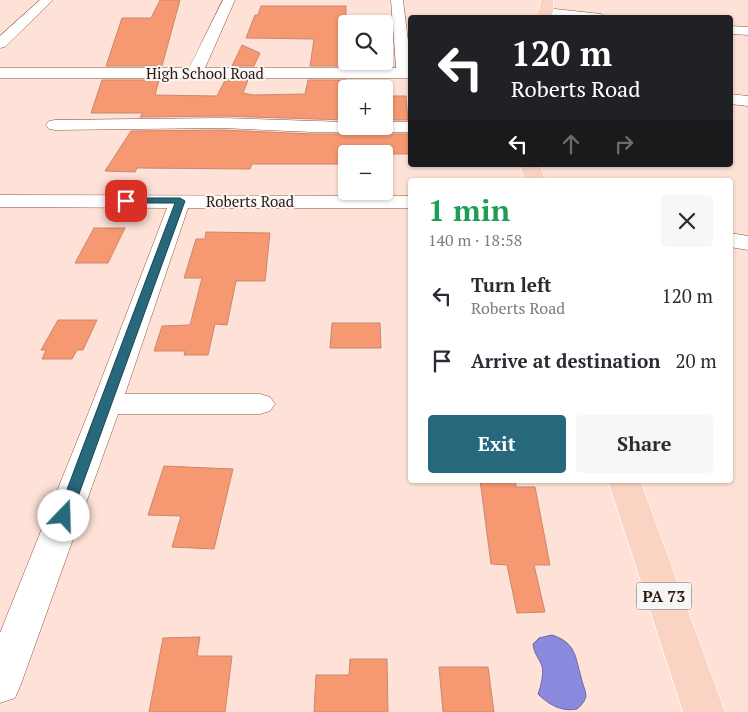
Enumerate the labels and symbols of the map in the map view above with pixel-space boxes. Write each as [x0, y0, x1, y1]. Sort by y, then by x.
street label: High School Road [146, 63, 264, 83]
pin [105, 180, 147, 222]
street label: Roberts Road [206, 191, 294, 211]
position arrow [37, 489, 89, 541]
road number: PA 73 [636, 582, 692, 610]

